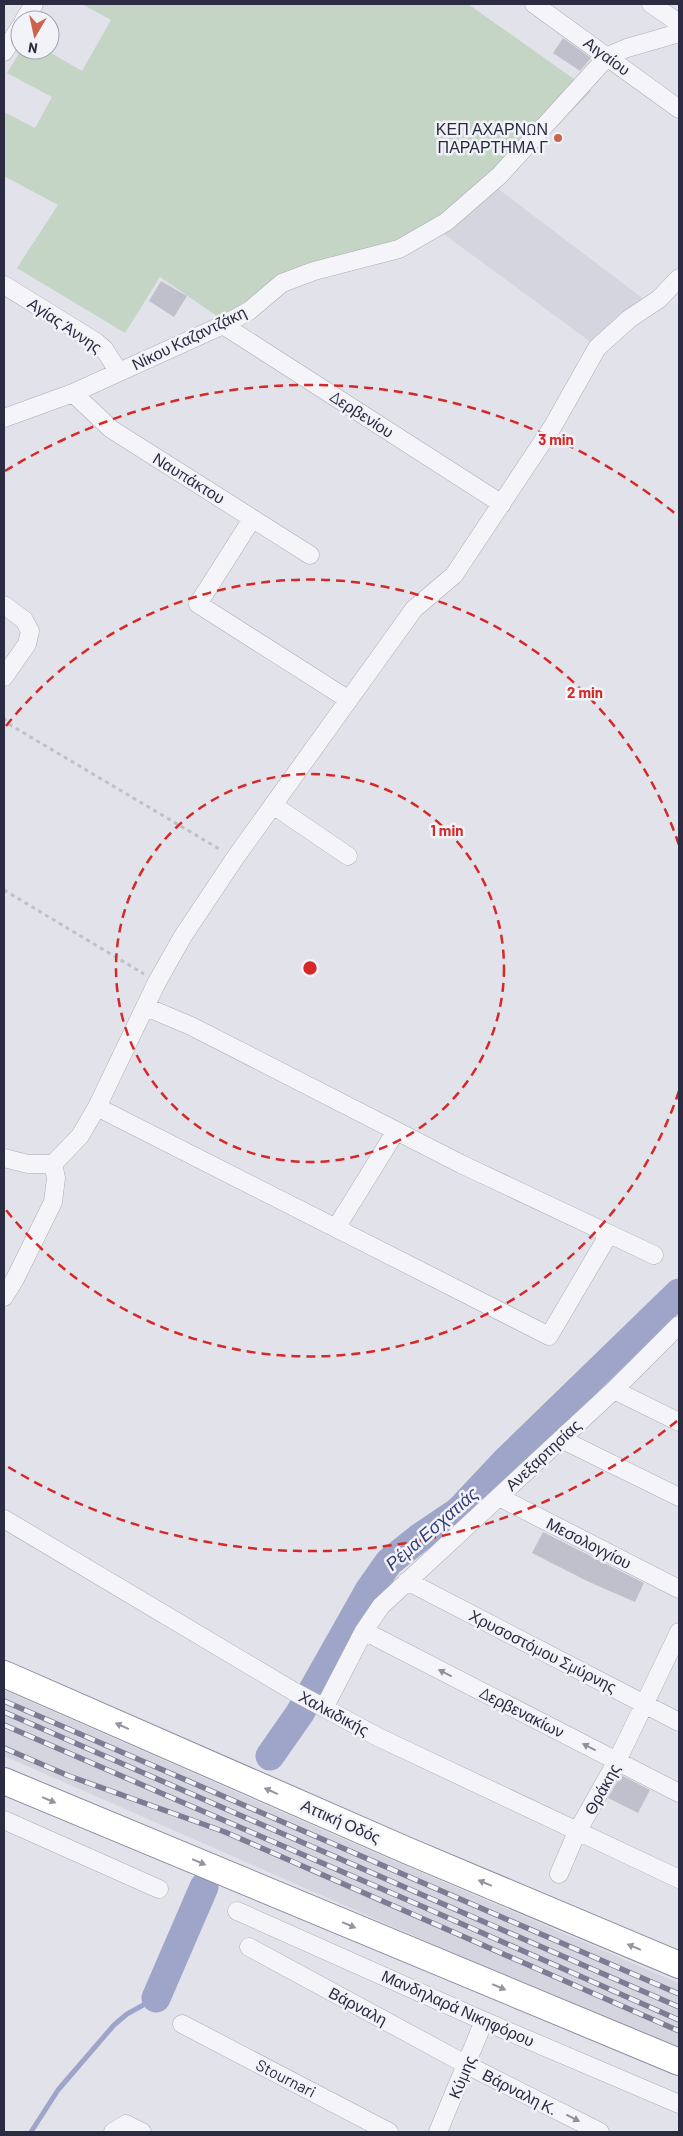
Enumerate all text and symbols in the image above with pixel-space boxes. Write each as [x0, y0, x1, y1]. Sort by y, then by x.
north arrow [10, 10, 60, 60]
street label: Αιγαίου [580, 32, 634, 79]
text: N [27, 39, 39, 57]
place label: ΚΕΠ ΑΧΑΡΝΩΝ ΠΑΡΑΡΤΗΜΑ Γ [436, 119, 548, 156]
marker: ΚΕΠ ΑΧΑΡΝΩΝ ΠΑΡΑΡΤΗΜΑ Γ [552, 132, 564, 144]
street label: Αγίας Άννης [25, 293, 106, 356]
street label: Νίκου Καζαντζάκη [128, 302, 250, 374]
street label: Δερβενίου [327, 386, 398, 441]
text: 3 min [538, 430, 574, 448]
street label: Ναυπάκτου [150, 448, 229, 507]
text: 2 min [567, 683, 603, 701]
text: 1 min [431, 821, 463, 839]
centre of rings [301, 959, 319, 977]
street label: Ανεξαρτησίας [501, 1415, 585, 1495]
water label: Ρέμα Εσχατιάς [381, 1482, 482, 1574]
street label: Μεσολογγίου [544, 1513, 635, 1572]
street label: Χρυσοστόμου Σμύρνης [466, 1605, 620, 1696]
one-way arrow [437, 1669, 452, 1677]
street label: Δερβενακίων [477, 1682, 568, 1741]
street label: Χαλκιδικής [296, 1686, 373, 1739]
one-way arrow [115, 1721, 129, 1729]
one-way arrow [582, 1743, 596, 1751]
street label: Θράκης [580, 1760, 623, 1818]
one-way arrow [264, 1786, 278, 1794]
street label: Αττική Οδός [299, 1795, 384, 1847]
one-way arrow [42, 1796, 56, 1804]
one-way arrow [192, 1858, 207, 1866]
one-way arrow [477, 1879, 492, 1887]
one-way arrow [342, 1921, 356, 1929]
one-way arrow [627, 1942, 641, 1950]
street label: Μανδηλαρά Νικηφόρου [379, 1965, 537, 2050]
street label: Βάρναλη [326, 1982, 391, 2029]
one-way arrow [492, 1983, 507, 1991]
street label: Κύμης [444, 2052, 479, 2101]
street label: Stournari [253, 2054, 319, 2101]
street label: Βάρναλη Κ. [480, 2065, 561, 2119]
one-way arrow [566, 2114, 580, 2122]

